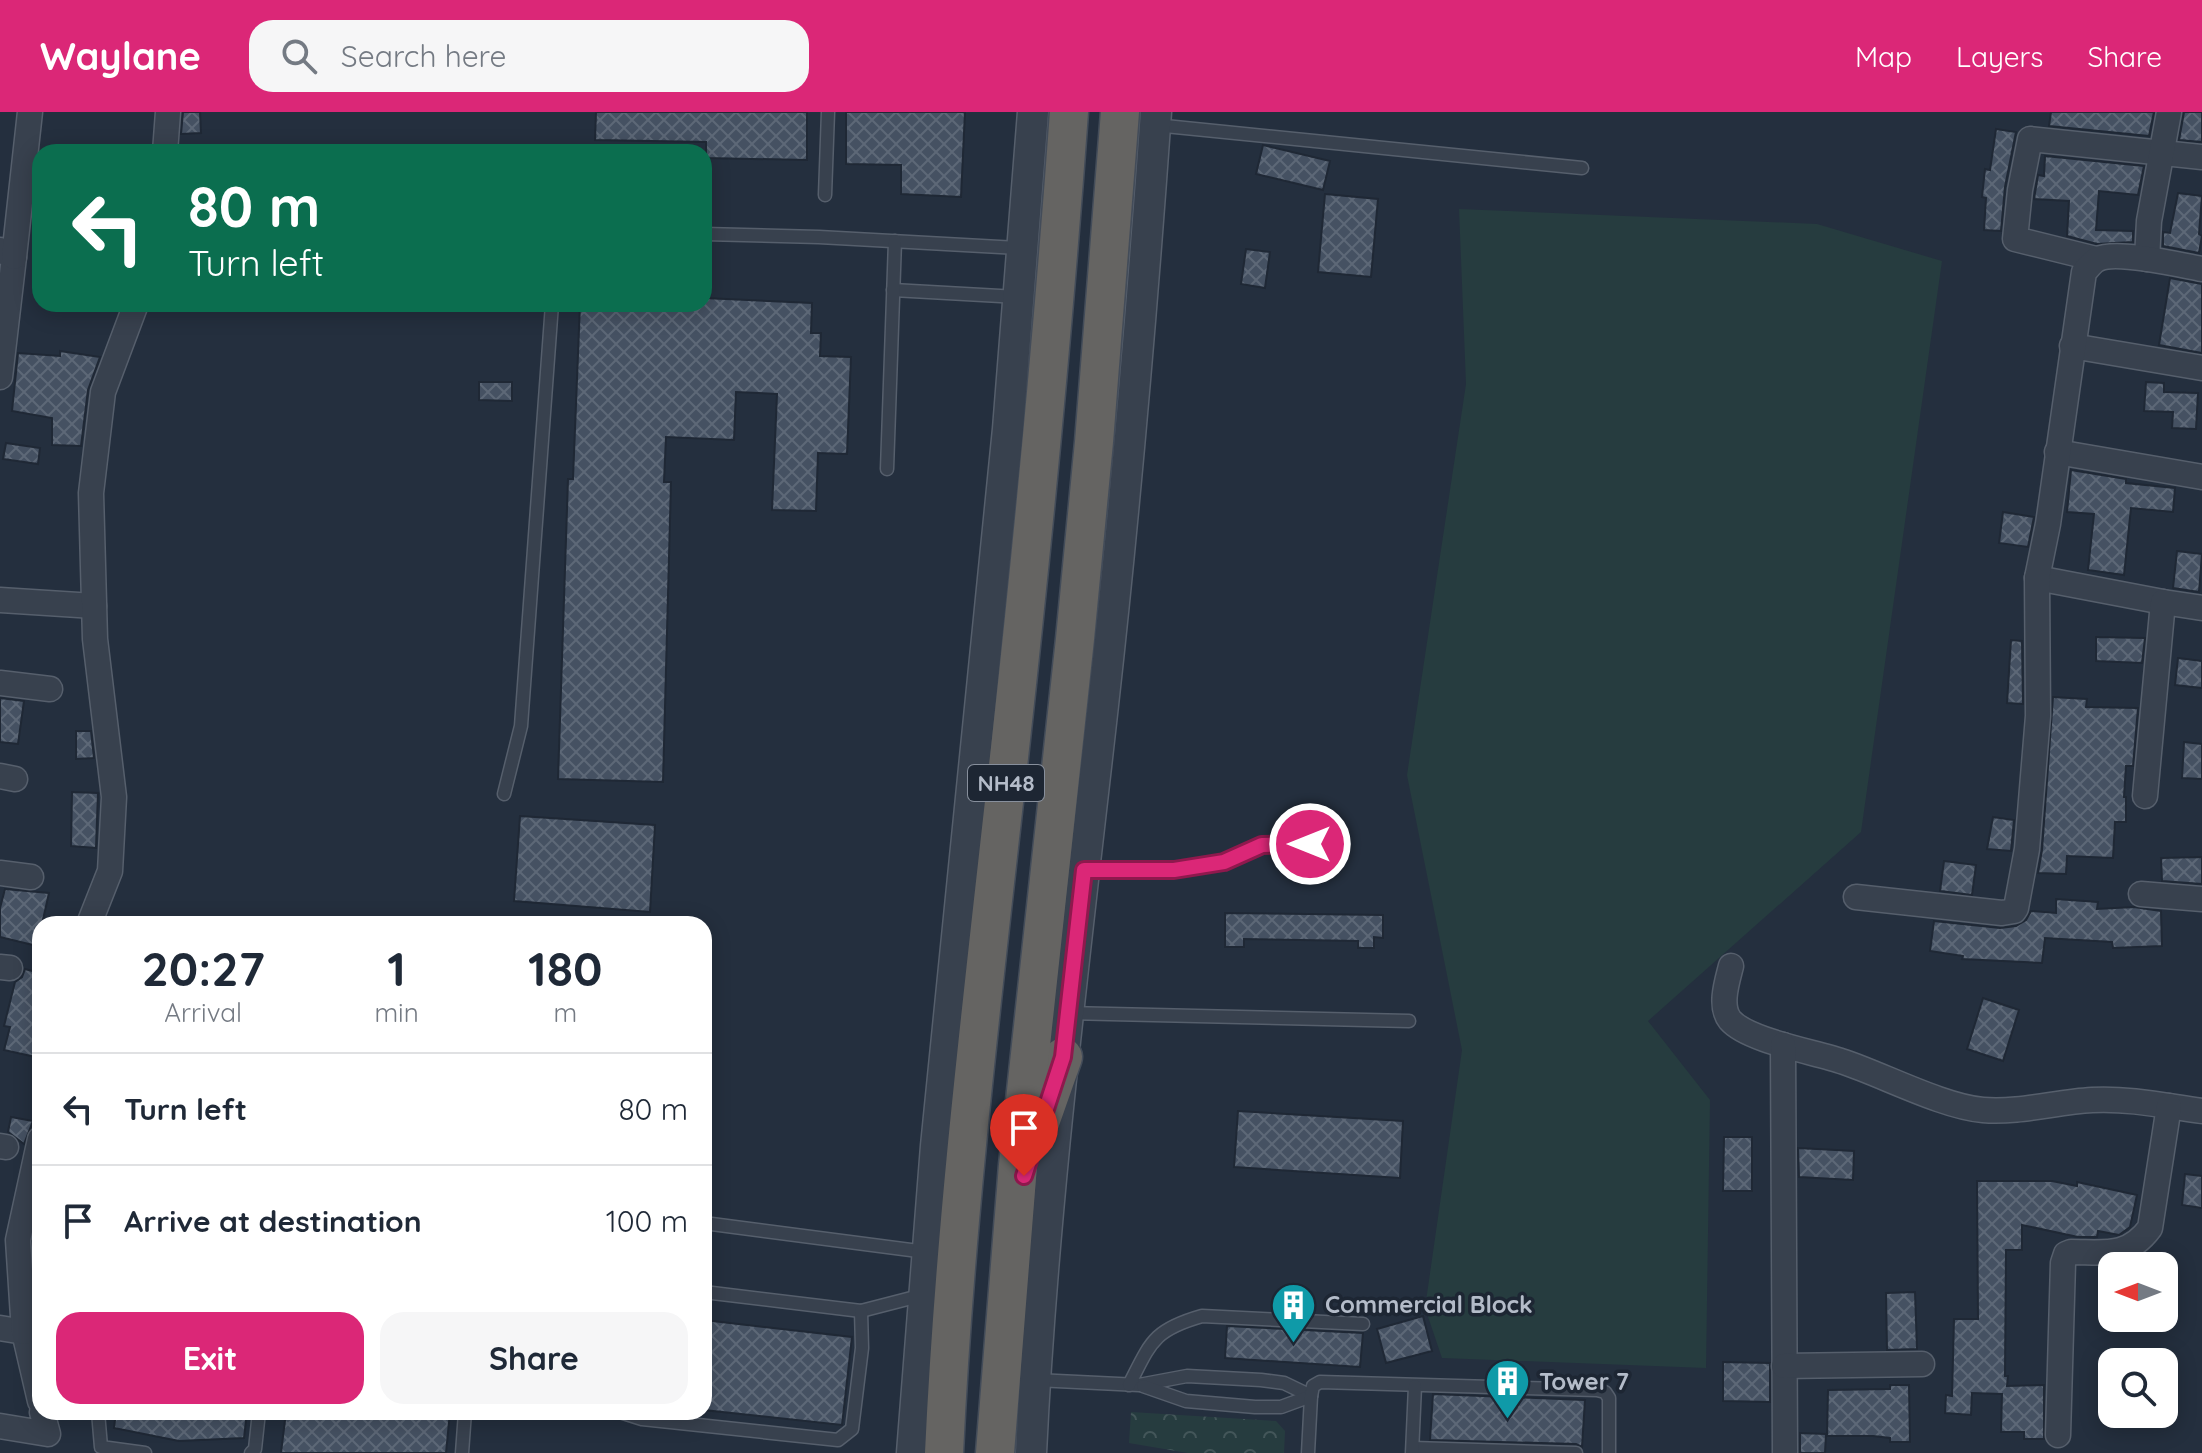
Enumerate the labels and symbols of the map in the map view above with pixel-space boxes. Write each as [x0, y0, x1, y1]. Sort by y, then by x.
road number: NH48 [968, 765, 1044, 801]
position arrow [1268, 802, 1352, 886]
pin [990, 1094, 1058, 1176]
north arrow [2098, 1252, 2178, 1332]
building icon: Commercial Block [1270, 1281, 1318, 1344]
place label: Commercial Block [1325, 1289, 1533, 1319]
building icon: Tower 7 [1484, 1358, 1532, 1421]
place label: Tower 7 [1539, 1366, 1629, 1396]

